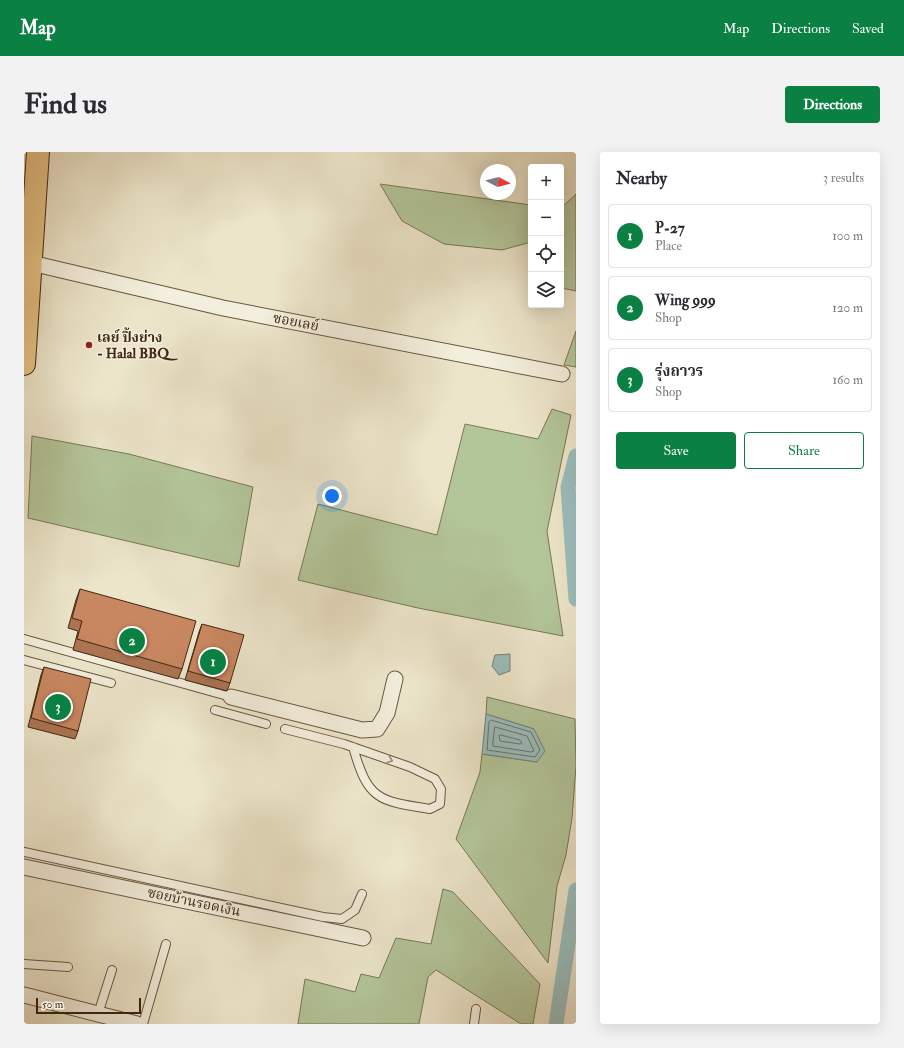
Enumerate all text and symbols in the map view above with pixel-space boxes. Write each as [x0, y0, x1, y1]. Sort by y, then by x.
text: Map [20, 16, 56, 40]
text: Map [723, 20, 749, 37]
text: Directions [771, 20, 830, 37]
text: Saved [852, 20, 884, 37]
button: Directions [785, 86, 880, 123]
text: Find us [24, 87, 107, 122]
north arrow [480, 164, 516, 200]
map controls [528, 164, 564, 308]
button: + [528, 164, 564, 200]
text: Nearby [616, 168, 667, 189]
text: 3 results [823, 170, 864, 186]
button: − [528, 200, 564, 236]
text: P-27 [655, 219, 685, 238]
text: 1 [628, 228, 632, 244]
text: 100 m [832, 228, 863, 244]
button: locate [528, 236, 564, 272]
text: Place [655, 238, 682, 254]
button: layers [528, 272, 564, 308]
text: Wing 999 [655, 291, 716, 310]
text: 2 [627, 300, 633, 316]
text: 120 m [832, 300, 863, 316]
street label: ซอยเลย์ [272, 308, 321, 335]
text: Shop [655, 310, 682, 326]
place label: เลย์ ปิ้งย่าง - Halal BBQ [97, 327, 178, 362]
marker: เลย์ ปิ้งย่าง - Halal BBQ [84, 340, 94, 350]
text: รุ่งถาวร [655, 362, 703, 381]
text: 3 [628, 372, 633, 388]
text: 160 m [832, 372, 863, 388]
text: Shop [655, 384, 682, 400]
button: Save [616, 432, 736, 469]
button: Share [744, 432, 864, 469]
your location [322, 486, 342, 506]
pin: 2 [119, 626, 145, 656]
pin: 1 [200, 647, 226, 677]
pin: 3 [45, 692, 71, 722]
one-way arrow [386, 756, 393, 764]
street label: ซอยบ้านรอดเงิน [146, 884, 242, 920]
scale bar [36, 996, 141, 1015]
text: 50 m [42, 998, 63, 1011]

